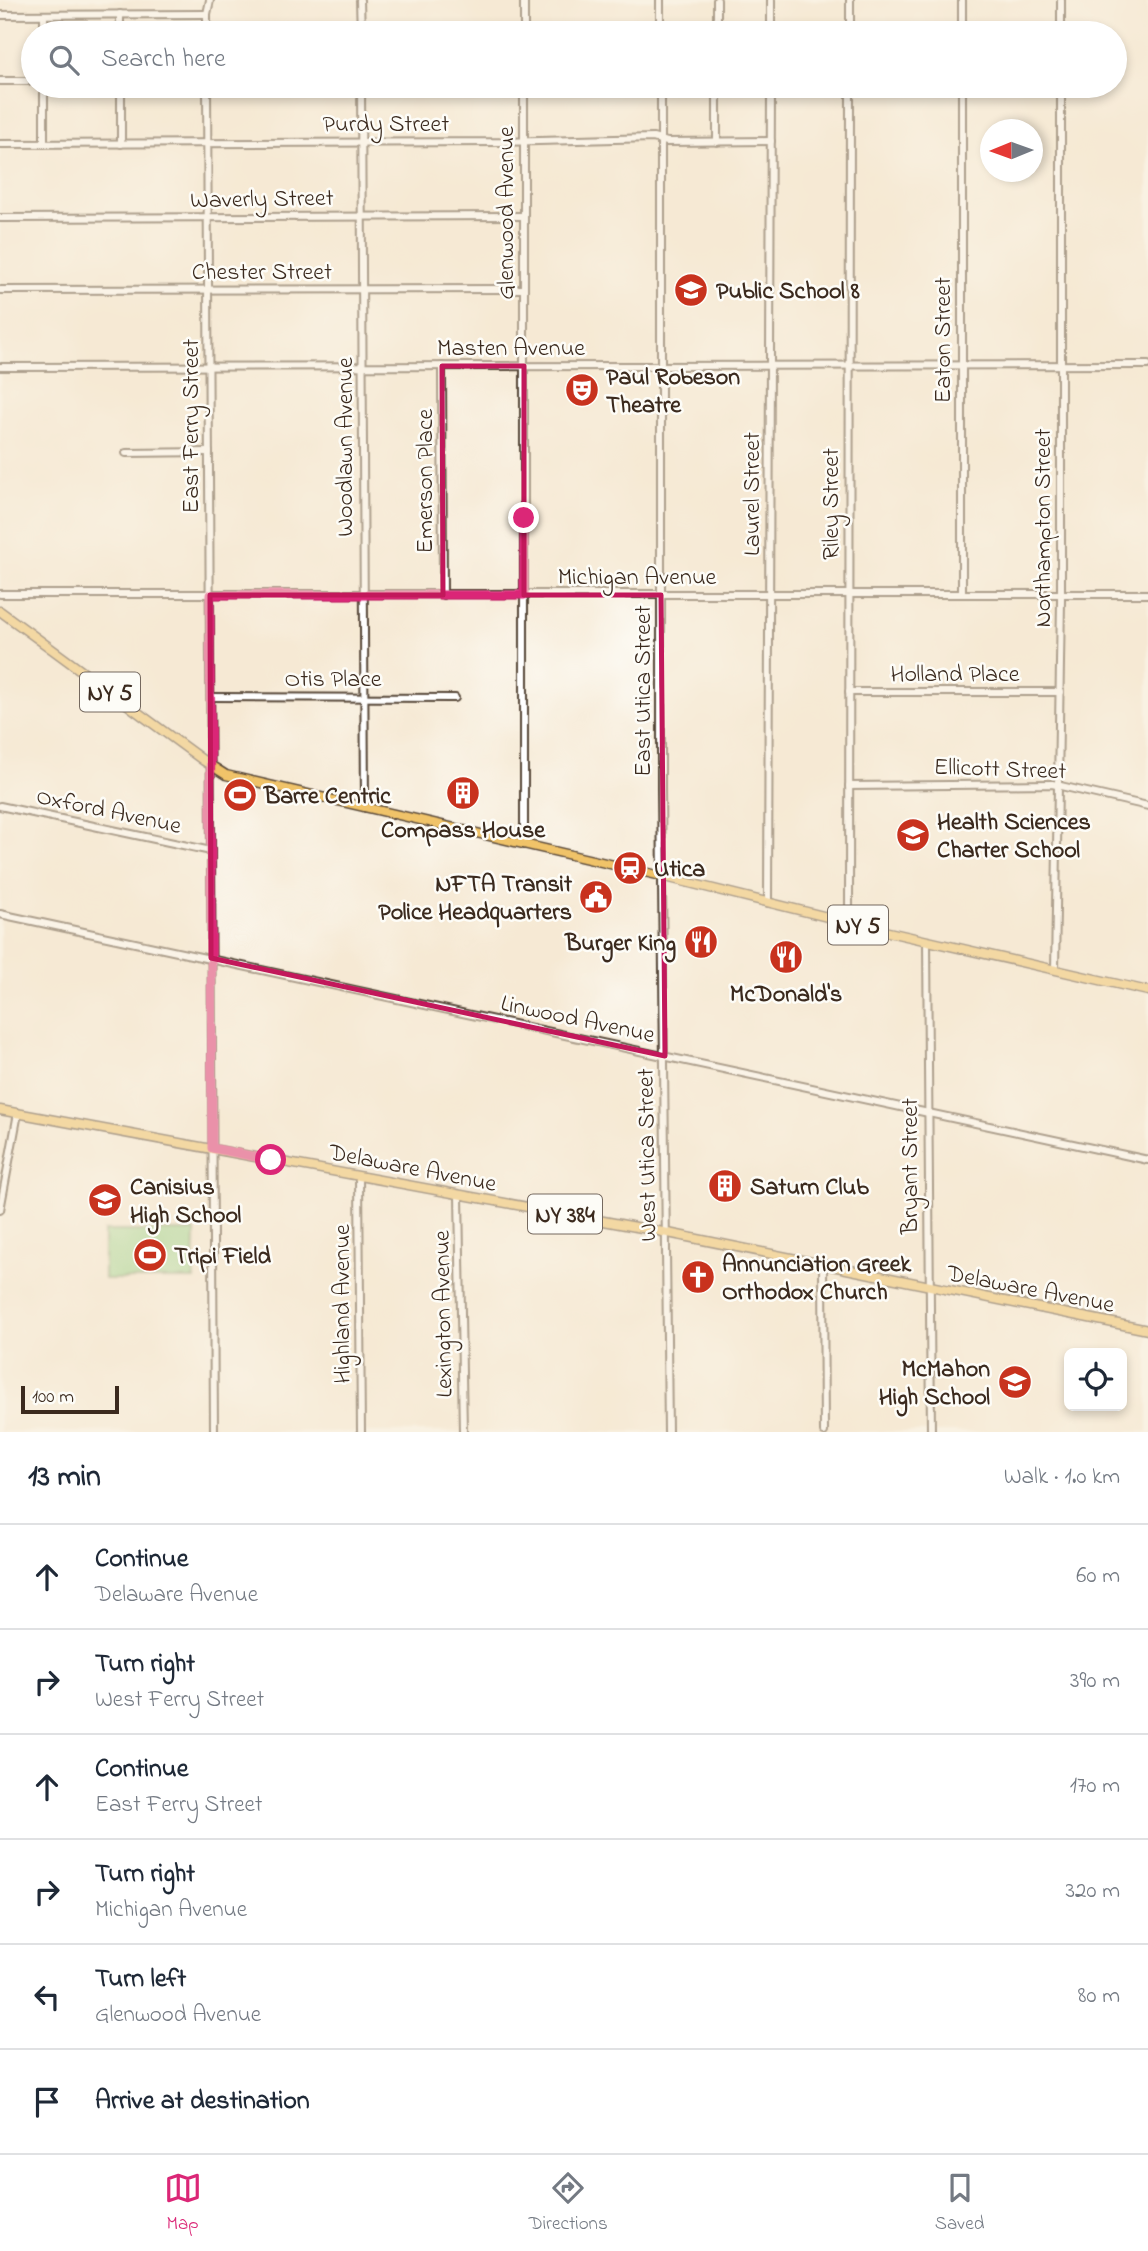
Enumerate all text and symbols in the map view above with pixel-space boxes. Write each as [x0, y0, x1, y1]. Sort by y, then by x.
search box [21, 21, 1127, 98]
icon: search [45, 41, 83, 79]
text: Search here [101, 41, 226, 79]
street label: Purdy Street [323, 108, 449, 144]
north arrow [980, 119, 1043, 182]
street label: Glenwood Avenue [490, 126, 525, 300]
street label: Waverly Street [190, 182, 334, 220]
street label: Chester Street [192, 256, 332, 291]
school or university icon: Public School 8 [672, 271, 710, 309]
place label: Public School 8 [716, 275, 860, 310]
street label: Eaton Street [927, 277, 962, 403]
street label: Masten Avenue [437, 332, 585, 367]
street label: East Ferry Street [175, 339, 211, 513]
street label: Woodlawn Avenue [329, 357, 364, 537]
place label: Paul Robeson Theatre [606, 361, 740, 424]
theatre icon: Paul Robeson Theatre [563, 371, 601, 409]
street label: Emerson Place [409, 408, 444, 553]
street label: Northampton Street [1027, 428, 1062, 628]
street label: Laurel Street [736, 432, 771, 556]
street label: Riley Street [815, 448, 851, 560]
route end [508, 502, 539, 533]
street label: Michigan Avenue [558, 561, 717, 596]
street label: East Utica Street [627, 605, 662, 777]
street label: Holland Place [891, 658, 1020, 693]
street label: Otis Place [284, 663, 382, 698]
road number: NY 5 [80, 672, 140, 712]
street label: Ellicott Street [933, 751, 1067, 790]
building icon: Compass House [444, 774, 482, 812]
sports icon: Barre Centric [221, 776, 259, 814]
street label: Oxford Avenue [33, 780, 184, 845]
place label: Barre Centric [263, 780, 392, 815]
place label: Health Sciences Charter School [937, 806, 1091, 869]
place label: Compass House [381, 814, 546, 849]
school or university icon: Health Sciences Charter School [894, 816, 932, 854]
station icon: Utica [611, 849, 649, 887]
place label: Utica [654, 853, 705, 888]
place label: NFTA Transit Police Headquarters [378, 868, 573, 931]
public building icon: NFTA Transit Police Headquarters [577, 878, 615, 916]
road number: NY 5 [828, 906, 888, 944]
restaurant icon: Burger King [682, 923, 720, 961]
place label: Burger King [564, 927, 676, 963]
restaurant icon: McDonald's [767, 938, 805, 976]
place label: McDonald's [730, 978, 842, 1013]
street label: Linwood Avenue [497, 987, 658, 1054]
street label: West Utica Street [629, 1068, 668, 1242]
street label: Bryant Street [894, 1098, 930, 1235]
street label: Delaware Avenue [325, 1136, 500, 1203]
route start [255, 1144, 286, 1175]
building icon: Saturn Club [706, 1167, 744, 1205]
place label: Canisius High School [130, 1171, 241, 1235]
place label: Saturn Club [750, 1171, 869, 1206]
school or university icon: Canisius High School [86, 1181, 124, 1219]
road number: NY 384 [528, 1194, 602, 1233]
street label: Highland Avenue [326, 1224, 361, 1384]
street label: Lexington Avenue [426, 1230, 463, 1398]
sports icon: Tripi Field [131, 1236, 169, 1274]
place label: Tripi Field [174, 1240, 272, 1275]
place label: Annunciation Greek Orthodox Church [722, 1248, 912, 1311]
street label: Delaware Avenue [943, 1257, 1118, 1324]
church icon: Annunciation Greek Orthodox Church [679, 1258, 717, 1296]
map controls [1064, 1348, 1127, 1411]
button: locate [1064, 1348, 1127, 1411]
place label: McMahon High School [879, 1353, 990, 1417]
school or university icon: McMahon High School [996, 1363, 1034, 1401]
scale bar [21, 1383, 119, 1415]
text: 100 m [32, 1384, 74, 1411]
text: 13 min [28, 1456, 101, 1500]
text: Walk · 1.0 km [1004, 1461, 1120, 1494]
text: Continue [95, 1541, 188, 1579]
icon: ahead [28, 1558, 66, 1596]
text: 60 m [1076, 1560, 1120, 1593]
text: Delaware Avenue [95, 1579, 258, 1612]
text: Turn right [95, 1646, 195, 1684]
icon: right [28, 1663, 66, 1701]
text: 390 m [1070, 1665, 1120, 1698]
text: West Ferry Street [95, 1684, 264, 1717]
text: Continue [95, 1751, 188, 1789]
icon: ahead [28, 1768, 66, 1806]
text: 170 m [1070, 1770, 1120, 1803]
text: East Ferry Street [95, 1789, 263, 1822]
text: Turn right [95, 1856, 195, 1894]
icon: right [28, 1873, 66, 1911]
text: 320 m [1066, 1875, 1120, 1908]
text: Michigan Avenue [95, 1894, 247, 1927]
text: Turn left [95, 1961, 186, 1999]
icon: left [28, 1978, 66, 2016]
text: 80 m [1078, 1980, 1120, 2013]
text: Glenwood Avenue [95, 1999, 261, 2032]
icon: arrive [28, 2083, 66, 2121]
text: Arrive at destination [95, 2083, 310, 2121]
tab: Map [164, 2169, 202, 2238]
tab: Directions [529, 2169, 608, 2238]
tab: Saved [935, 2169, 984, 2238]

